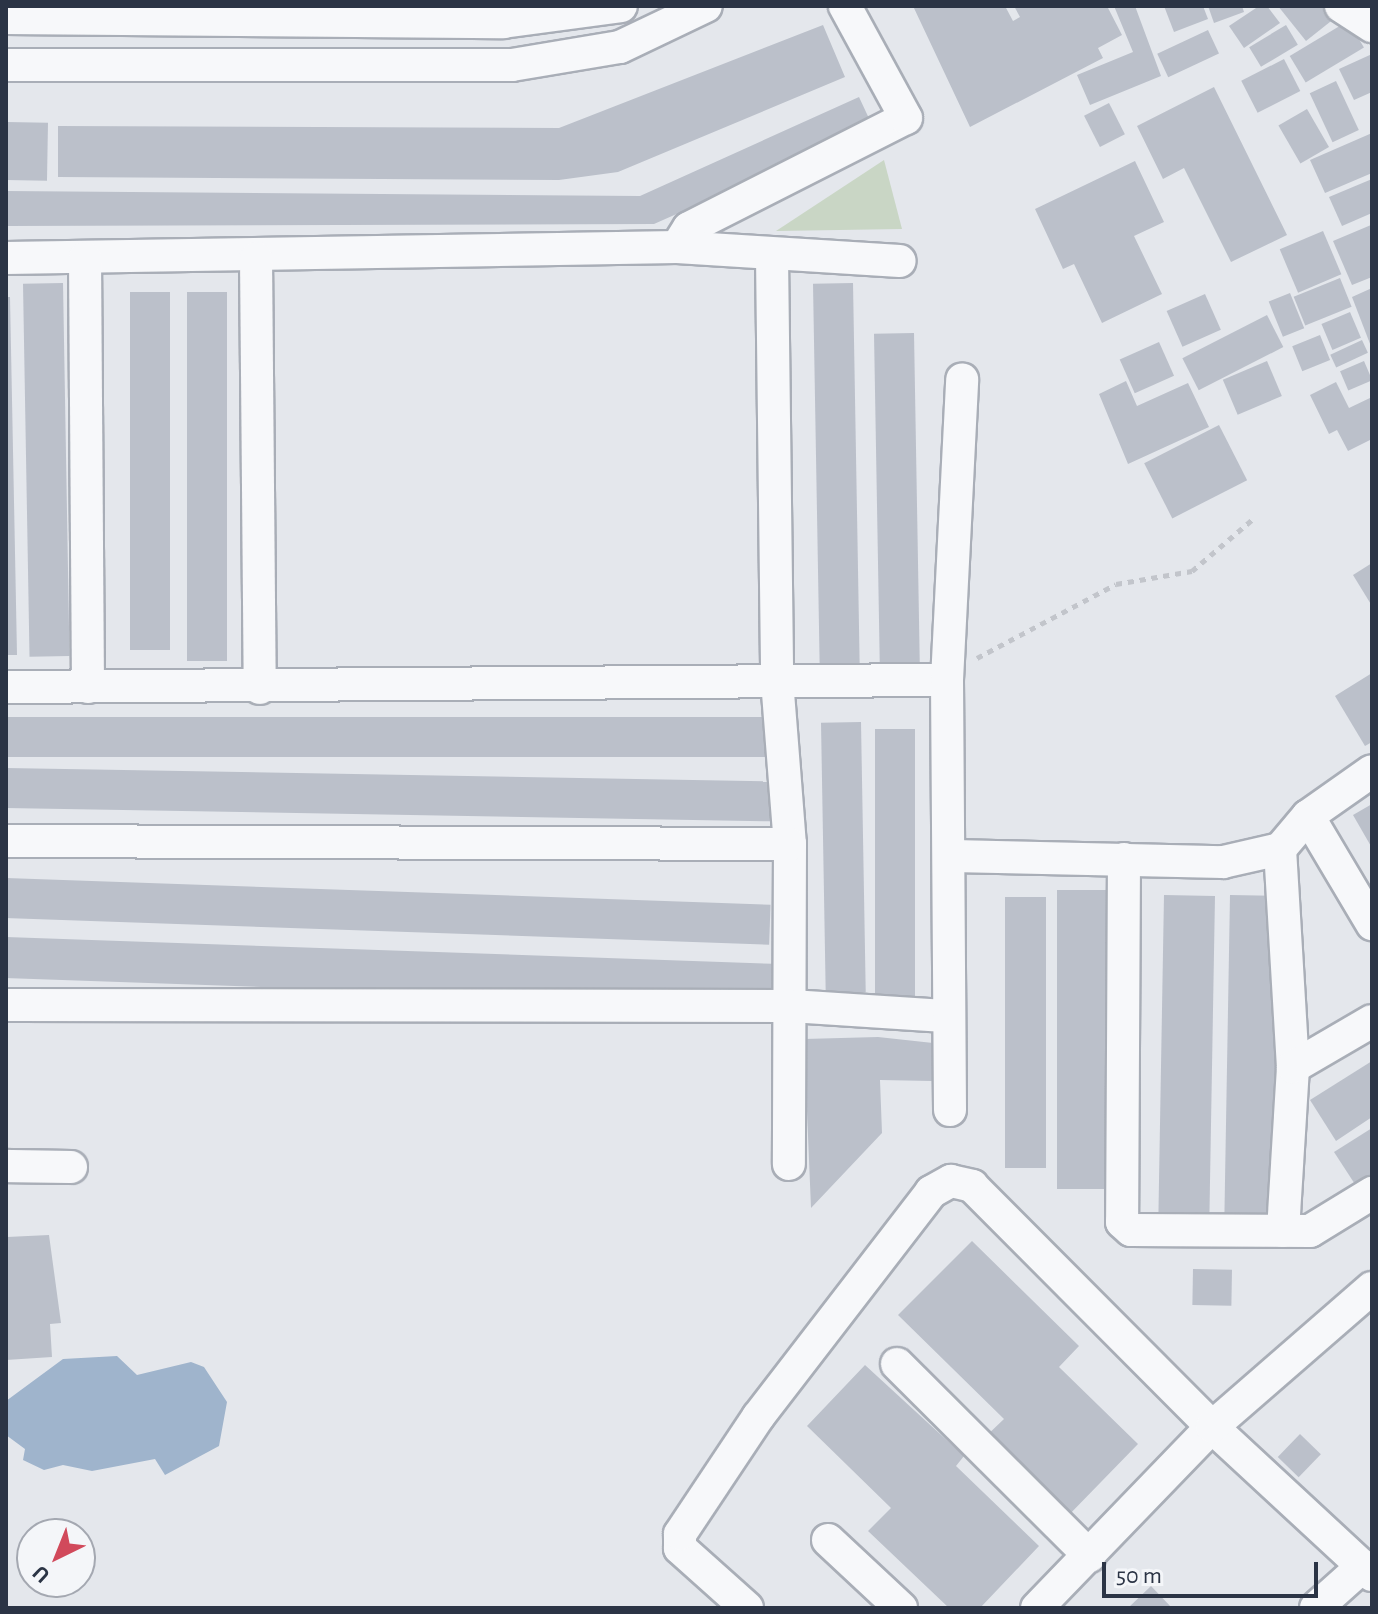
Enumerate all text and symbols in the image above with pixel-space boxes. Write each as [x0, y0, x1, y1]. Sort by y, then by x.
north arrow [16, 1518, 96, 1598]
scale bar [1106, 1546, 1322, 1596]
text: U [28, 1561, 54, 1587]
text: 50 m [1116, 1564, 1162, 1588]

